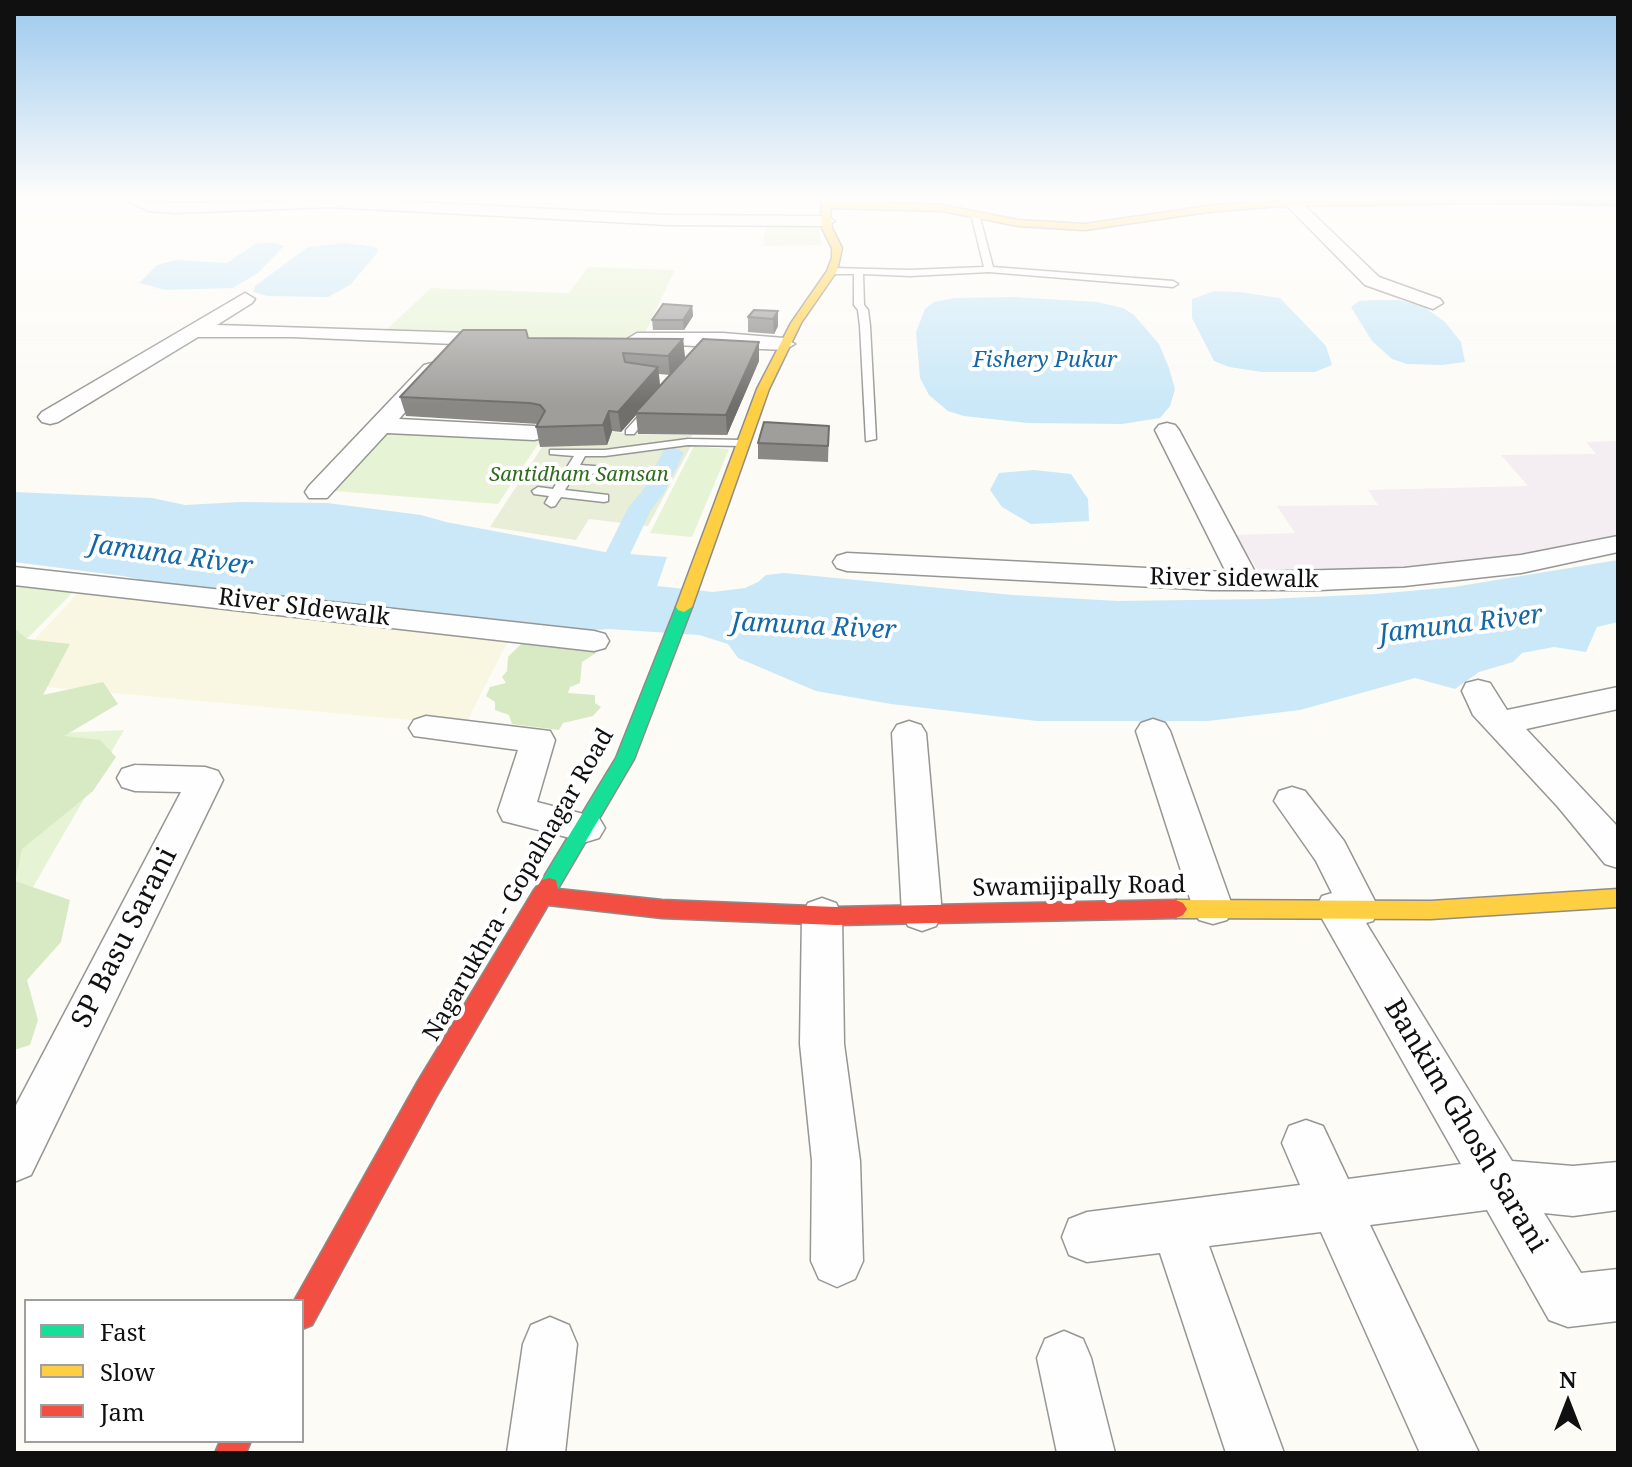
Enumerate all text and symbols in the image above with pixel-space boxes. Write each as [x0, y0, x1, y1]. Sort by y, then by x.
water label: Fishery Pukur [973, 348, 1117, 374]
park label: Santidham Samsan [489, 463, 669, 487]
water label: Jamuna River [87, 529, 255, 583]
street label: River sidewalk [1149, 563, 1319, 595]
street label: River SIdewalk [216, 583, 392, 633]
water label: Jamuna River [1377, 599, 1545, 651]
water label: Jamuna River [731, 607, 897, 647]
street label: Nagarukhra - Gopalnagar Road [418, 724, 620, 1046]
street label: SP Basu Sarani [65, 842, 185, 1034]
street label: Swamijipally Road [972, 871, 1186, 903]
street label: Bankim Ghosh Sarani [1376, 993, 1554, 1259]
legend [24, 1299, 304, 1443]
text: Fast [100, 1315, 146, 1348]
text: Slow [100, 1355, 155, 1388]
north arrow [1528, 1363, 1608, 1443]
text: N [1559, 1364, 1577, 1394]
text: Jam [100, 1395, 145, 1428]

